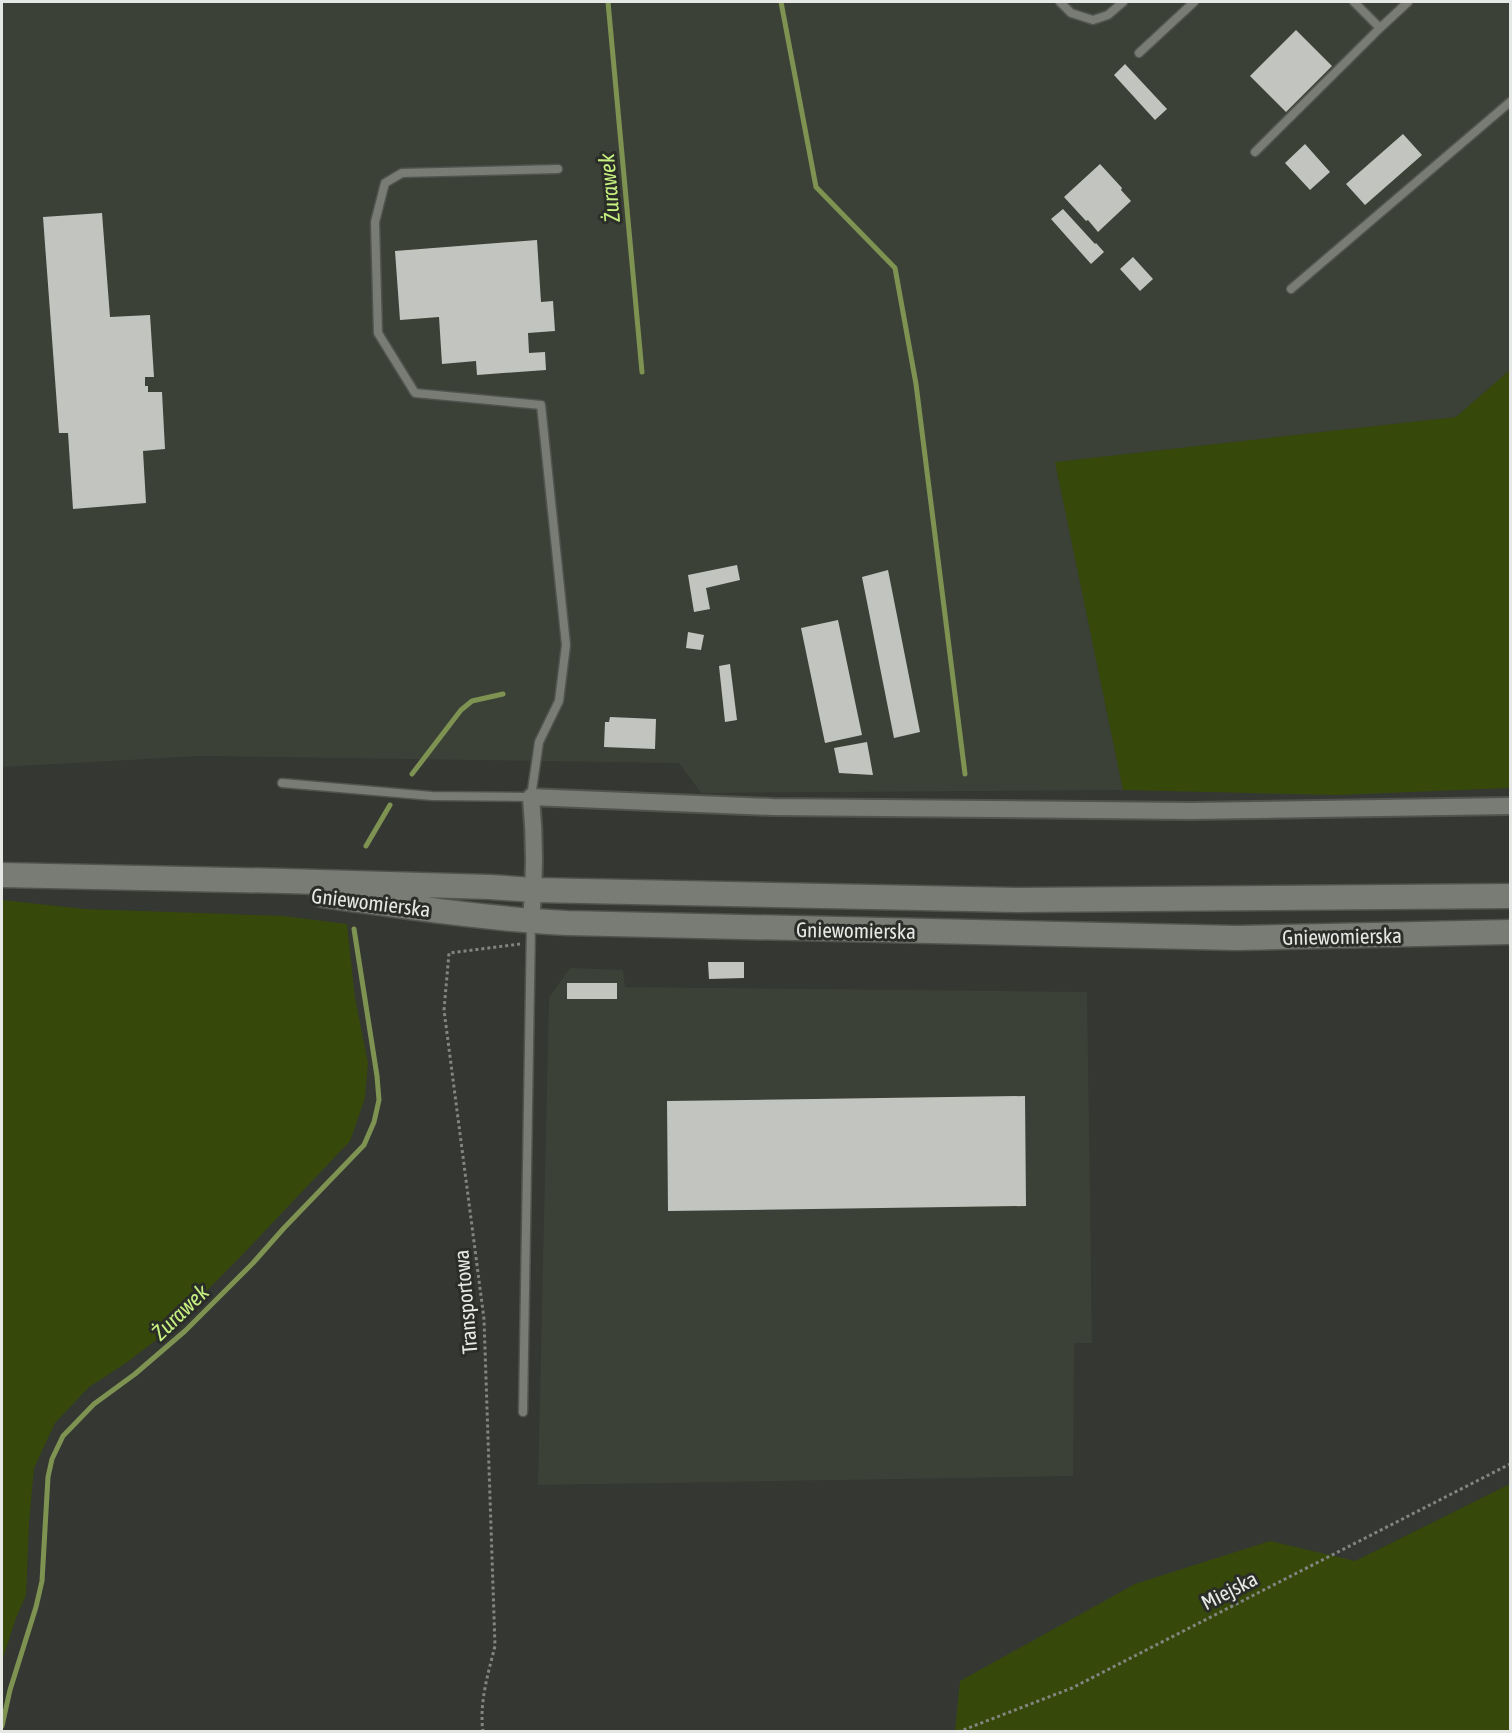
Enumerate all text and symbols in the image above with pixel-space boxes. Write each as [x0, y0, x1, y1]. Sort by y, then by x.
water label: Żurawek [593, 152, 625, 224]
street label: Gniewomierska [310, 883, 432, 921]
street label: Gniewomierska [796, 917, 916, 943]
street label: Gniewomierska [1282, 923, 1402, 949]
street label: Transportowa [448, 1249, 482, 1355]
water label: Żurawek [146, 1278, 214, 1345]
street label: Miejska [1197, 1566, 1261, 1614]

